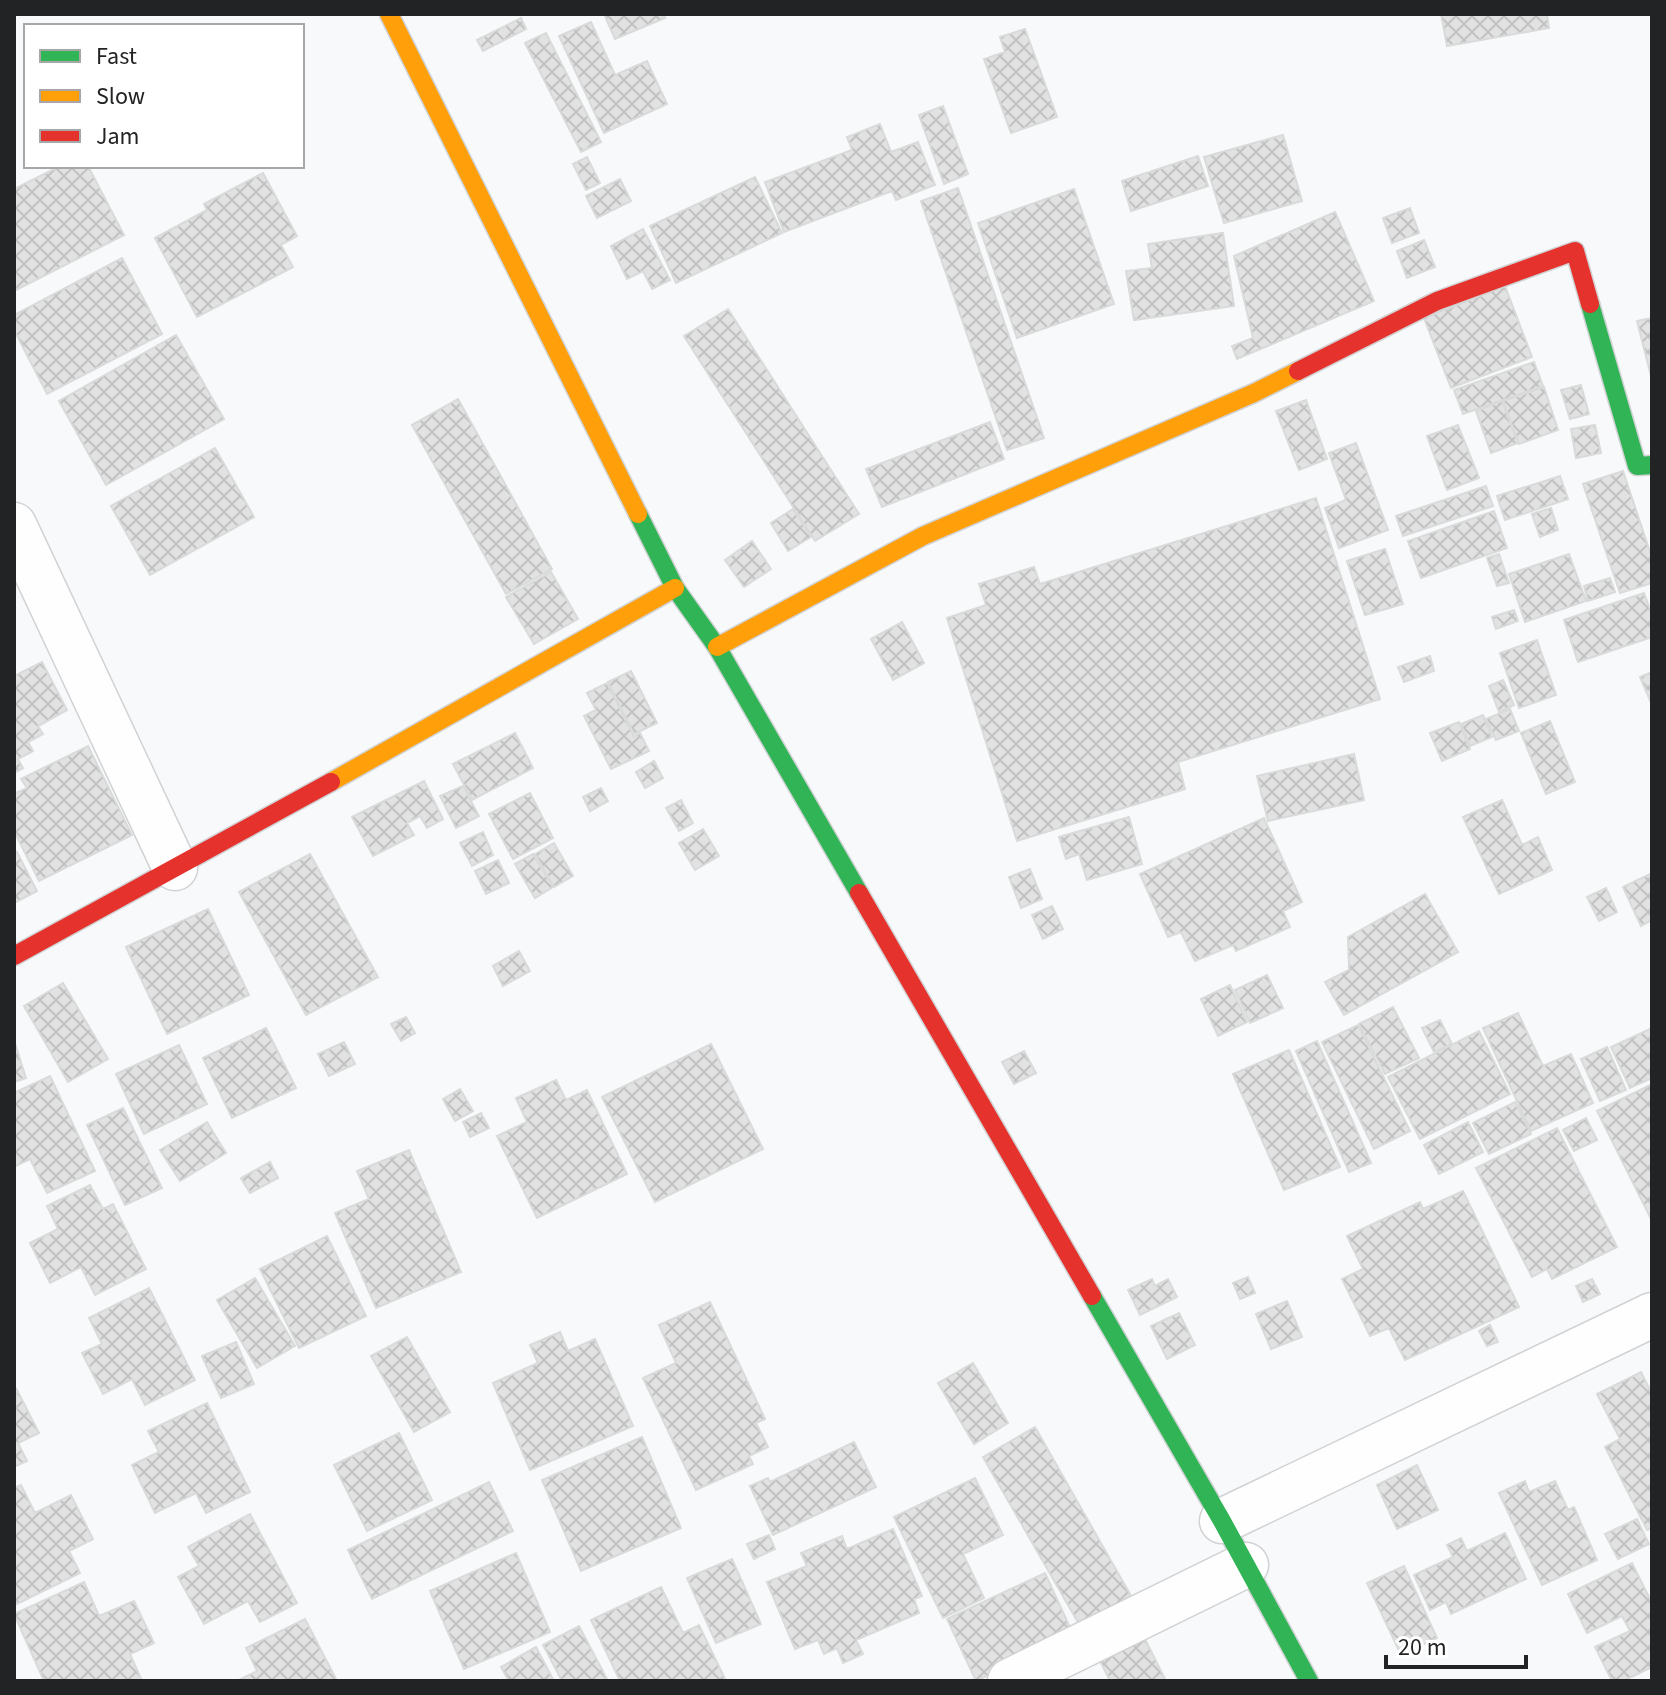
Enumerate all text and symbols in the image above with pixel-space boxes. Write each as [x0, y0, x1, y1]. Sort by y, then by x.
legend [24, 24, 304, 168]
text: Fast [96, 39, 137, 74]
text: Slow [96, 79, 145, 114]
text: Jam [96, 119, 140, 154]
scale bar [1386, 1619, 1526, 1669]
text: 20 m [1398, 1630, 1447, 1665]

